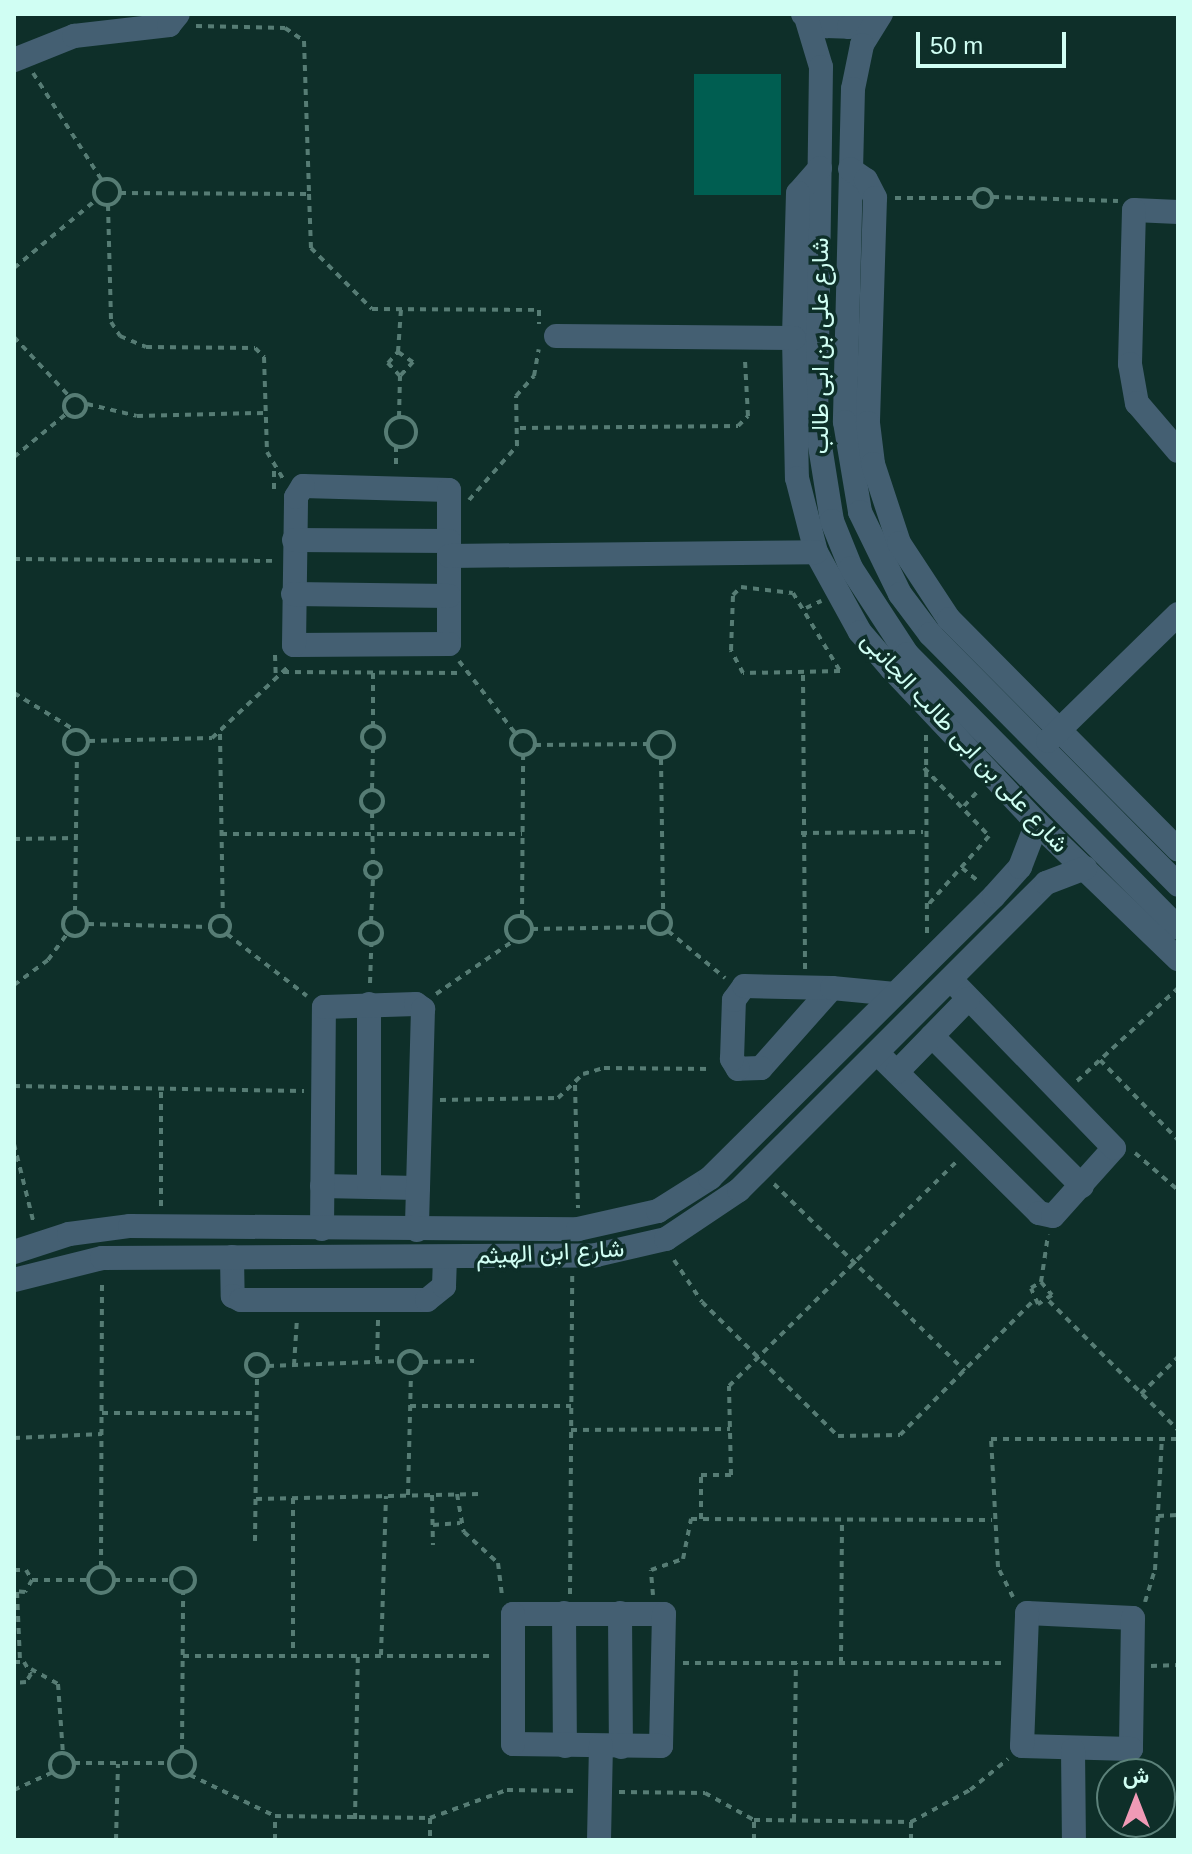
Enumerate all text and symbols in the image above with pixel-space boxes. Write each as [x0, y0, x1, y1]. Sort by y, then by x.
scale bar [920, 16, 1070, 66]
text: 50 m [930, 32, 983, 59]
street label: شارع على بن ابى طالب [806, 238, 834, 454]
street label: شارع على بن ابى طالب الجانبى [855, 626, 1075, 858]
street label: شارع ابن الهيثم [475, 1234, 625, 1270]
north arrow [1096, 1758, 1176, 1838]
text: ش [1123, 1763, 1149, 1788]

